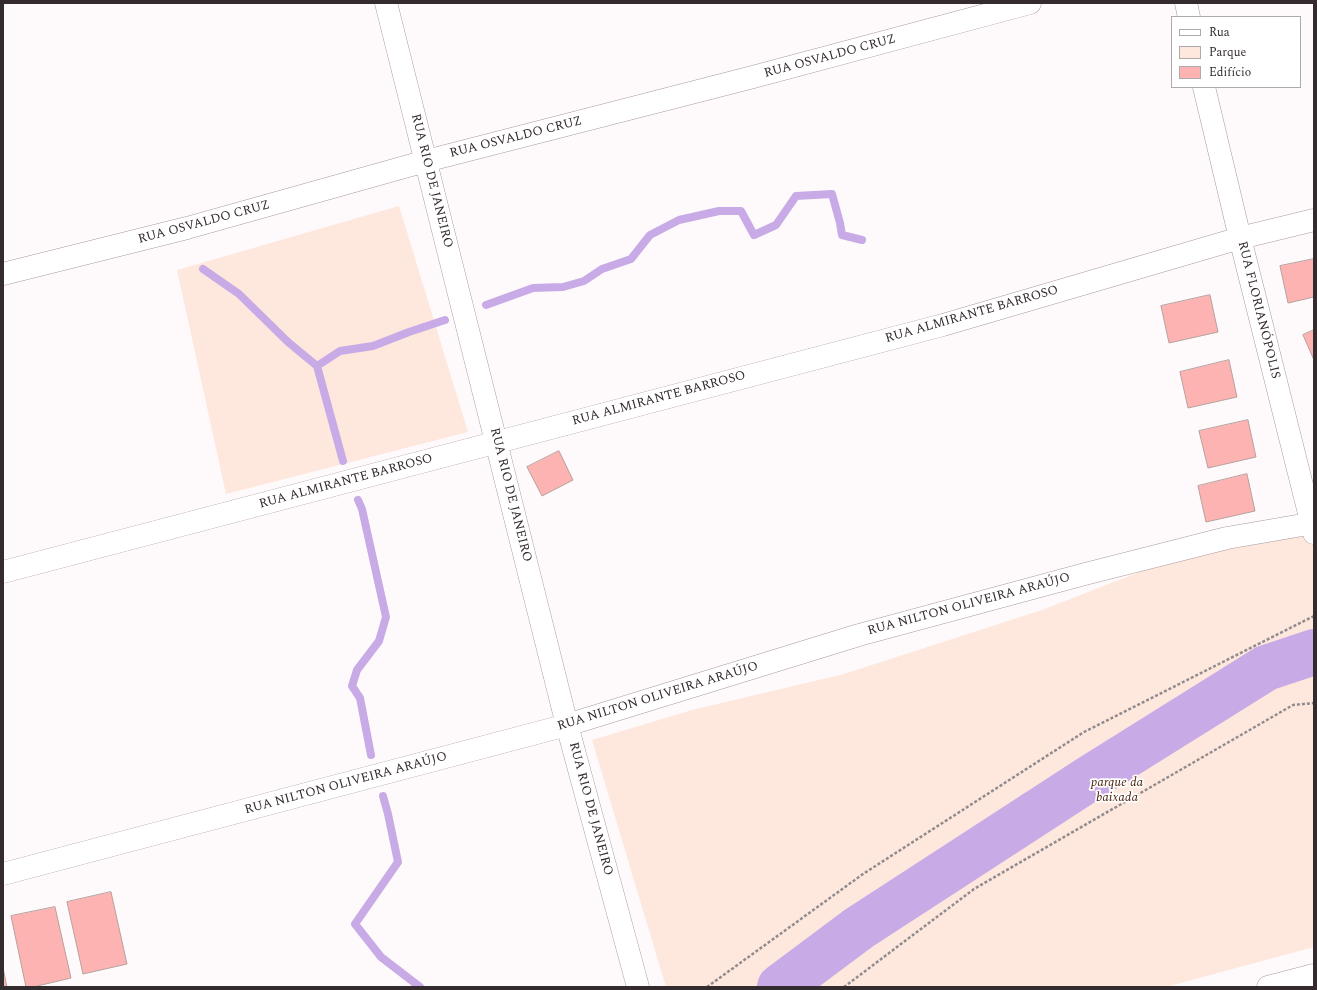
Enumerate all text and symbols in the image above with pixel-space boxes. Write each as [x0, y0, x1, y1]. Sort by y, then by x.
legend [1171, 16, 1301, 88]
text: Rua [1209, 23, 1230, 42]
street label: RUA OSVALDO CRUZ [762, 32, 898, 82]
text: Parque [1209, 43, 1246, 62]
text: Edifício [1209, 63, 1251, 82]
street label: RUA RIO DE JANEIRO [407, 112, 455, 250]
street label: RUA OSVALDO CRUZ [448, 114, 584, 162]
street label: RUA OSVALDO CRUZ [136, 198, 272, 248]
street label: RUA FLORIANÓPOLIS [1233, 240, 1283, 380]
street label: RUA ALMIRANTE BARROSO [884, 283, 1060, 347]
street label: RUA ALMIRANTE BARROSO [570, 368, 748, 430]
street label: RUA RIO DE JANEIRO [486, 426, 534, 564]
street label: RUA ALMIRANTE BARROSO [257, 451, 435, 513]
street label: RUA NILTON OLIVEIRA ARAÚJO [866, 570, 1072, 640]
street label: RUA NILTON OLIVEIRA ARAÚJO [556, 659, 760, 735]
street label: RUA RIO DE JANEIRO [565, 740, 615, 878]
street label: RUA NILTON OLIVEIRA ARAÚJO [243, 749, 449, 819]
park label: parque da baixada [1091, 775, 1143, 806]

